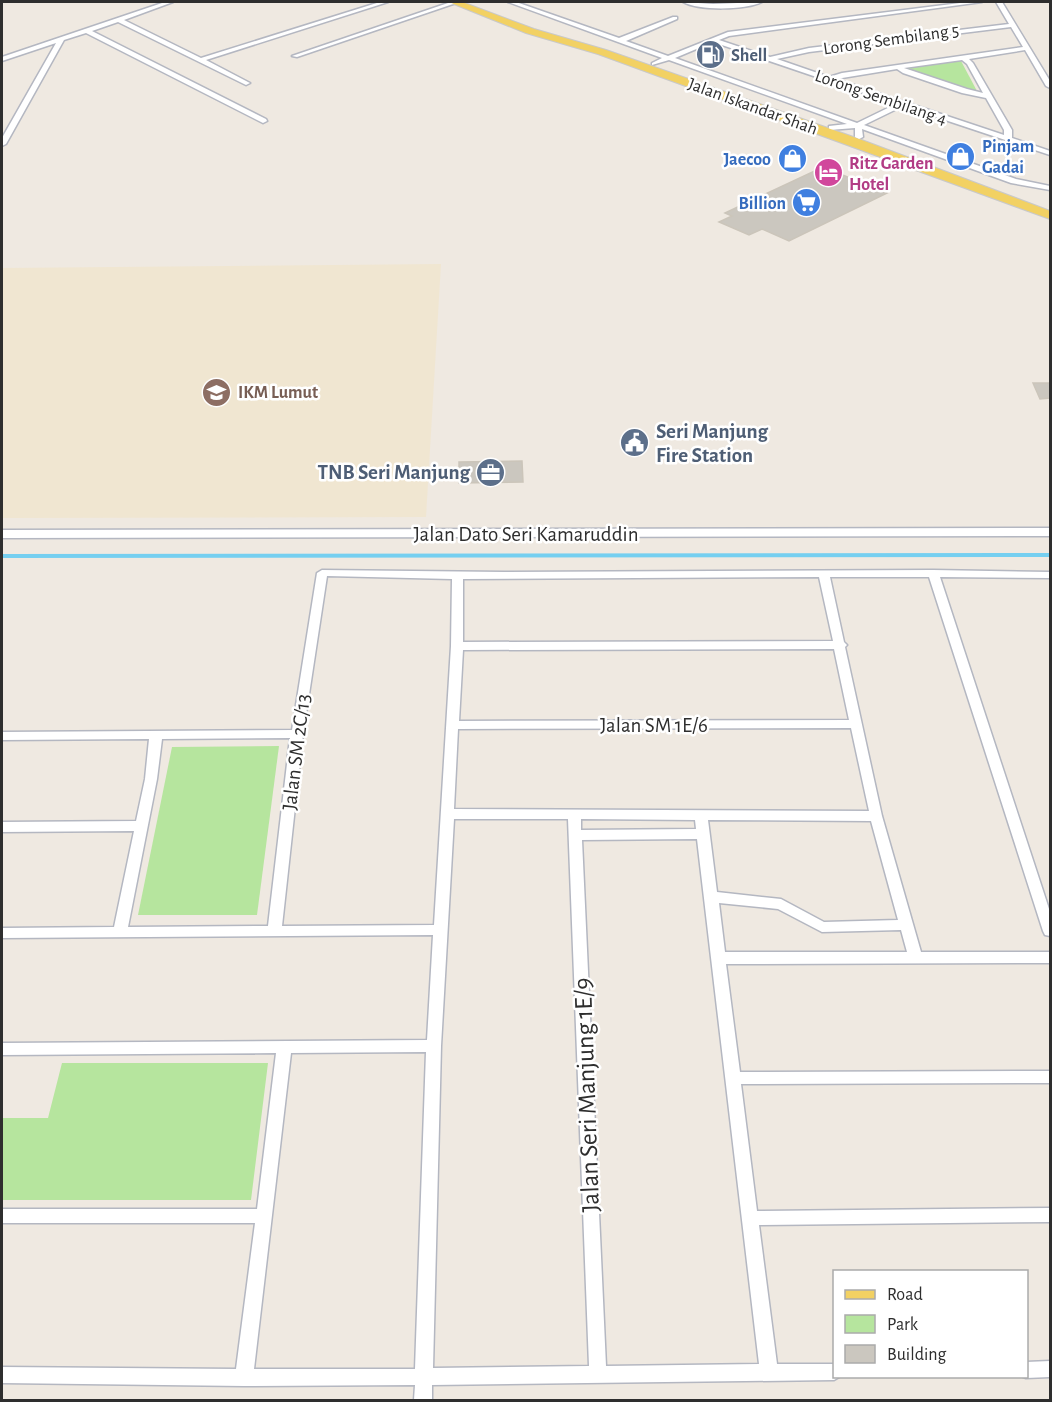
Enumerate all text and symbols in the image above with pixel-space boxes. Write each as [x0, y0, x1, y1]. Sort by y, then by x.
street label: Lorong Sembilang 5 [822, 22, 960, 58]
fuel station icon: Shell [694, 39, 726, 71]
place label: Shell [731, 47, 767, 65]
street label: Lorong Sembilang 4 [812, 67, 949, 129]
street label: Jalan Iskandar Shah [686, 75, 820, 139]
place label: Pinjam Gadai [982, 138, 1034, 177]
shop icon: Pinjam Gadai [945, 140, 977, 172]
shop icon: Jaecoo [776, 143, 808, 175]
place label: Jaecoo [723, 151, 771, 169]
place label: Ritz Garden Hotel [849, 155, 934, 194]
hotel icon: Ritz Garden Hotel [812, 157, 844, 189]
supermarket icon: Billion [791, 187, 823, 219]
place label: Billion [738, 195, 786, 213]
school or university icon: IKM Lumut [201, 376, 233, 408]
place label: IKM Lumut [238, 384, 318, 402]
place label: Seri Manjung Fire Station [656, 421, 769, 466]
public building icon: Seri Manjung Fire Station [619, 427, 651, 459]
office icon: TNB Seri Manjung [475, 456, 507, 488]
place label: TNB Seri Manjung [318, 462, 470, 483]
street label: Jalan Dato Seri Kamaruddin [414, 524, 638, 545]
street label: Jalan SM 2C/13 [279, 693, 314, 811]
street label: Jalan SM 1E/6 [600, 715, 708, 736]
street label: Jalan Seri Manjung 1E/9 [570, 977, 604, 1213]
legend [833, 1270, 1028, 1378]
text: Road [887, 1286, 923, 1304]
text: Park [887, 1316, 919, 1334]
text: Building [887, 1346, 947, 1364]

